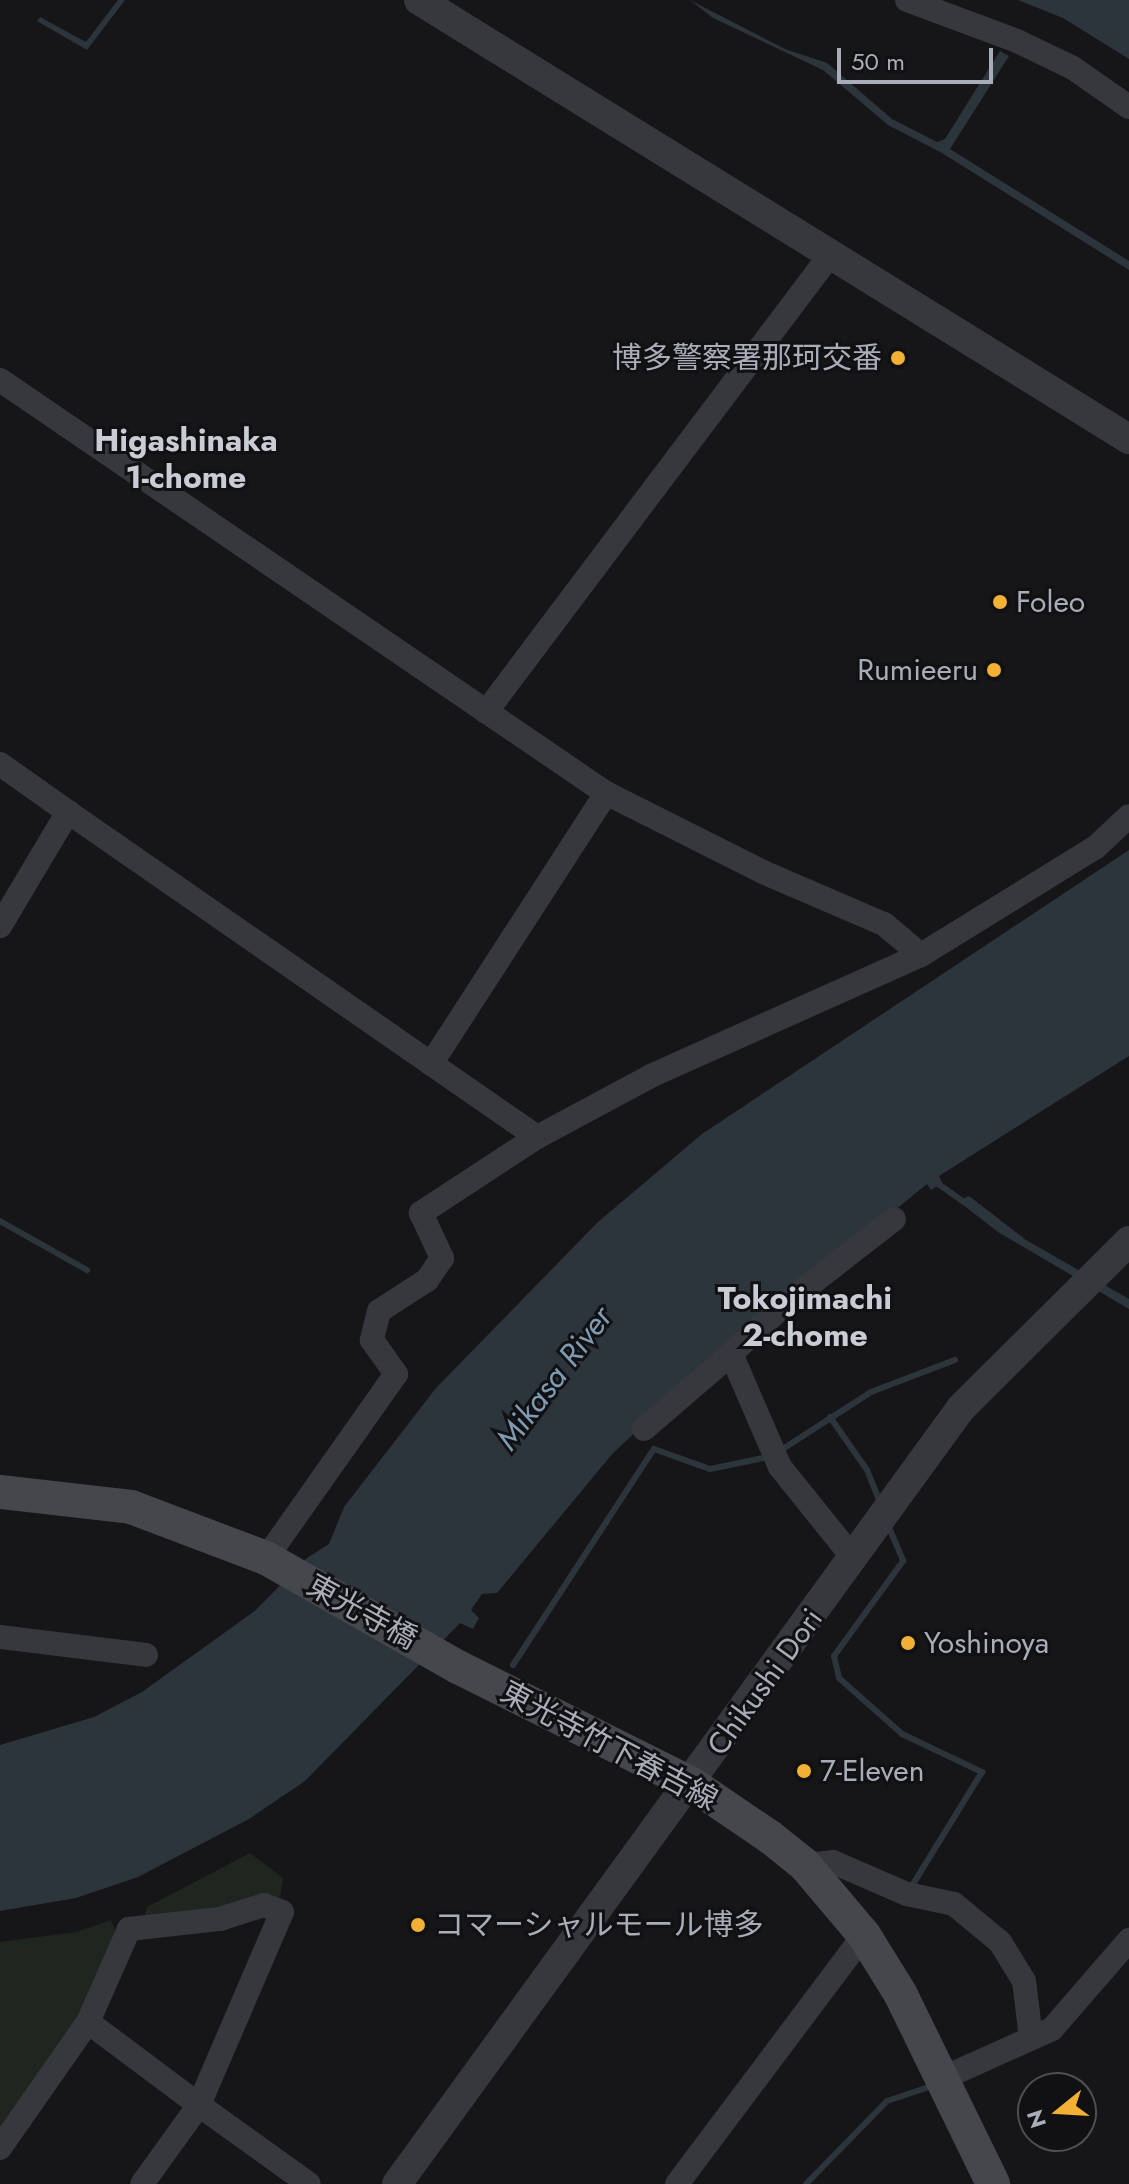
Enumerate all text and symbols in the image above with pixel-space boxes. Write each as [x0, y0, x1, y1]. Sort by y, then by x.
scale bar [841, 32, 997, 82]
text: 50 m [851, 44, 905, 79]
place label: 博多警察署那珂交番 [612, 340, 882, 376]
marker: 博多警察署那珂交番 [889, 349, 907, 367]
district label: Higashinaka 1-chome [94, 422, 278, 497]
place label: Foleo [1016, 584, 1085, 620]
marker: Foleo [991, 593, 1009, 611]
place label: Rumieeru [857, 652, 978, 688]
marker: Rumieeru [985, 661, 1003, 679]
district label: Tokojimachi 2-chome [718, 1280, 892, 1355]
water label: Mikasa River [488, 1299, 620, 1457]
street label: 東光寺橋 [301, 1567, 423, 1657]
street label: Chikushi Dori [700, 1602, 830, 1762]
place label: Yoshinoya [924, 1625, 1049, 1661]
marker: Yoshinoya [899, 1634, 917, 1652]
street label: 東光寺竹下春吉線 [495, 1674, 723, 1818]
place label: 7-Eleven [820, 1753, 924, 1789]
marker: 7-Eleven [795, 1762, 813, 1780]
place label: コマーシャルモール博多 [434, 1907, 764, 1943]
marker: コマーシャルモール博多 [409, 1916, 427, 1934]
north arrow [1017, 2072, 1097, 2152]
text: N [1018, 2106, 1054, 2132]

